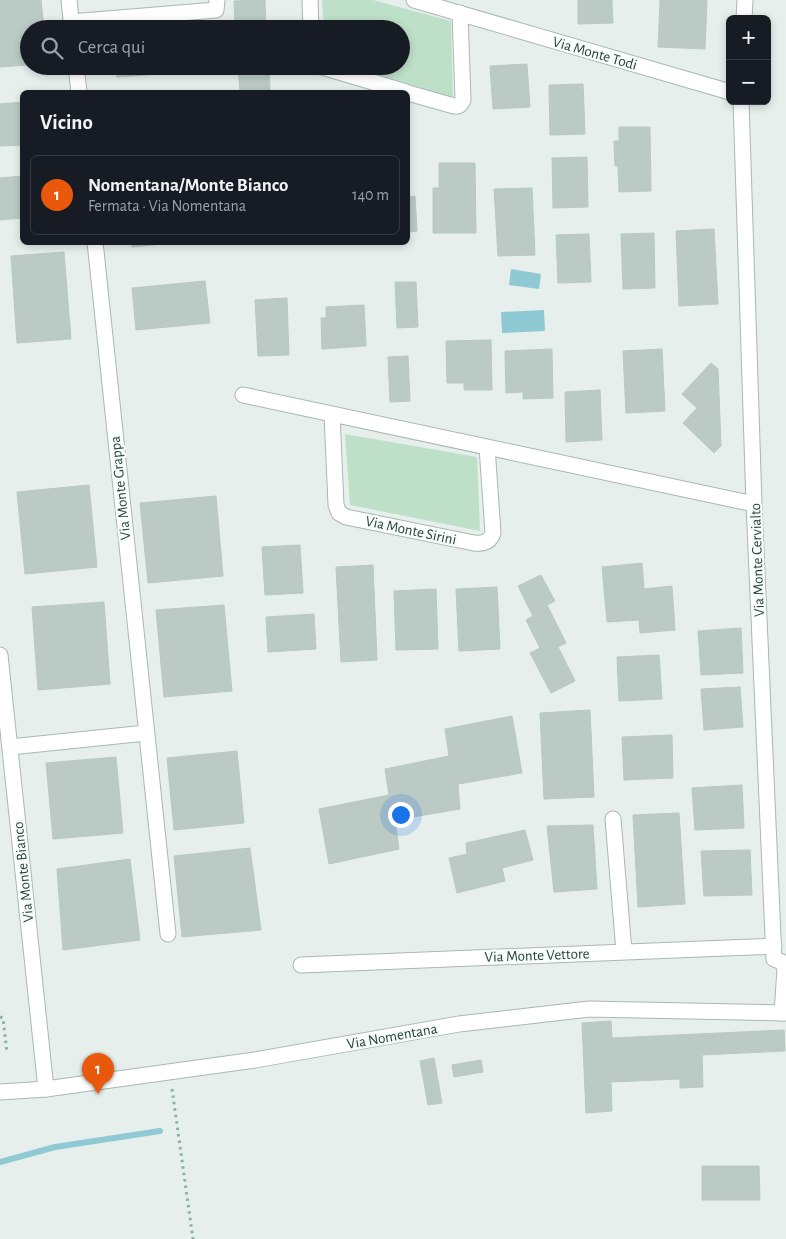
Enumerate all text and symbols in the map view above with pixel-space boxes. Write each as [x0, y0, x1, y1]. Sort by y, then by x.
map controls [726, 15, 771, 105]
button: + [726, 15, 771, 60]
search box [20, 20, 410, 75]
icon: search [38, 34, 66, 62]
street label: Via Monte Todi [551, 34, 639, 73]
text: Cerca qui [78, 38, 145, 57]
button: − [726, 60, 771, 105]
text: Vicino [40, 112, 93, 133]
text: Nomentana/Monte Bianco [88, 176, 289, 195]
text: 1 [54, 187, 60, 203]
text: 140 m [352, 187, 389, 203]
text: Fermata · Via Nomentana [88, 198, 246, 214]
street label: Via Monte Grappa [108, 435, 133, 541]
street label: Via Monte Cervialto [748, 503, 767, 617]
street label: Via Monte Sirini [364, 514, 458, 547]
your location [388, 802, 414, 828]
street label: Via Monte Bianco [11, 821, 36, 923]
street label: Via Monte Vettore [484, 946, 590, 965]
street label: Via Nomentana [346, 1021, 439, 1052]
pin: 1 [82, 1053, 114, 1094]

